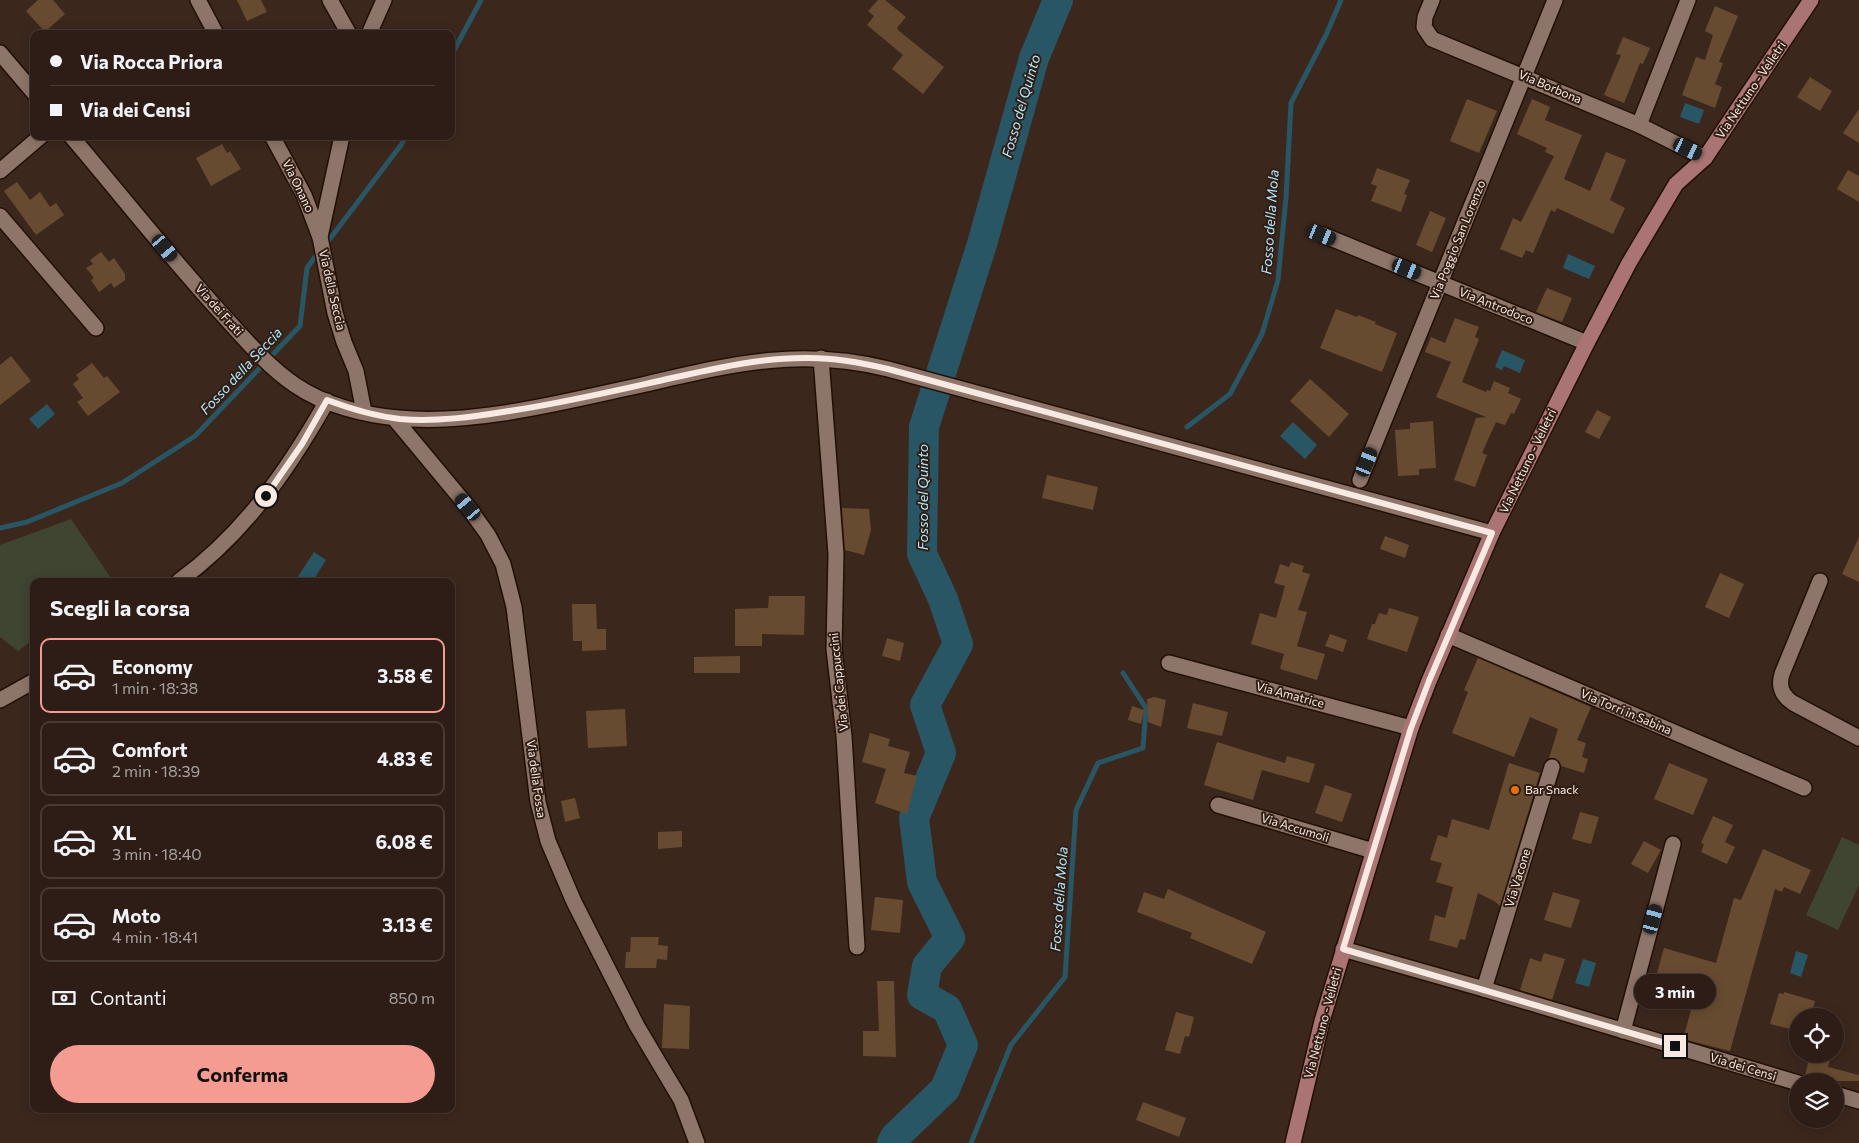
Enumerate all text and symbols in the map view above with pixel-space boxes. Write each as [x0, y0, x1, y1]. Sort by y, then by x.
street label: Via Nettuno - Velletri [1712, 38, 1788, 141]
text: Via Rocca Priora [80, 50, 223, 73]
water label: Fosso del Quinto [998, 52, 1043, 159]
street label: Via Borbona [1517, 67, 1584, 106]
text: Via dei Censi [80, 98, 191, 121]
car [1671, 136, 1704, 162]
street label: Via Onano [280, 157, 318, 214]
water label: Fosso della Mola [1257, 169, 1282, 275]
street label: Via Poggio San Lorenzo [1427, 178, 1487, 301]
car [1305, 222, 1338, 248]
car [149, 232, 180, 264]
street label: Via della Seccia [317, 248, 349, 332]
car [1390, 256, 1423, 282]
street label: Via dei Frati [193, 281, 246, 338]
street label: Via Antrodoco [1457, 284, 1536, 326]
water label: Fosso della Seccia [196, 324, 285, 418]
street label: Via Nettuno - Velletri [1496, 406, 1558, 515]
water label: Fosso del Quinto [914, 444, 931, 550]
car [1354, 445, 1379, 479]
route start [255, 485, 277, 507]
car [452, 491, 483, 523]
text: Scegli la corsa [50, 594, 190, 621]
street label: Via dei Cappuccini [826, 632, 850, 732]
icon: car [52, 653, 97, 698]
text: Economy [112, 655, 193, 678]
text: 3.58 € [377, 664, 433, 687]
text: 1 min · 18:38 [112, 678, 198, 697]
street label: Via Amatrice [1255, 678, 1326, 710]
street label: Via Torri in Sabina [1579, 686, 1674, 737]
icon: car [52, 736, 97, 781]
text: Comfort [112, 738, 188, 761]
street label: Via della Fossa [525, 739, 549, 819]
text: 4.83 € [377, 747, 433, 770]
text: 2 min · 18:39 [112, 761, 200, 780]
place label: Bar Snack [1525, 782, 1579, 796]
marker: Bar Snack [1509, 784, 1521, 796]
street label: Via Accumoli [1260, 810, 1331, 844]
icon: car [52, 819, 97, 864]
text: XL [112, 821, 137, 844]
text: 6.08 € [375, 830, 433, 853]
text: 3 min · 18:40 [112, 844, 202, 863]
water label: Fosso della Mola [1046, 846, 1071, 952]
street label: Via Vacone [1502, 847, 1533, 908]
icon: car [52, 902, 97, 947]
car [1641, 903, 1664, 935]
text: Moto [112, 904, 161, 927]
text: 3.13 € [382, 913, 433, 936]
text: 4 min · 18:41 [112, 927, 198, 946]
street label: Via Nettuno - Velletri [1300, 966, 1344, 1080]
callout: 3 min [1634, 974, 1716, 1008]
text: 3 min [1655, 982, 1695, 1001]
icon: cash [50, 984, 78, 1012]
text: Contanti [90, 986, 167, 1009]
text: 850 m [389, 988, 435, 1007]
map controls [1789, 1008, 1844, 1128]
button: locate [1789, 1008, 1844, 1063]
route end [1664, 1035, 1686, 1057]
button: Conferma [50, 1045, 435, 1103]
street label: Via dei Censi [1708, 1049, 1778, 1083]
button: layers [1789, 1073, 1844, 1128]

